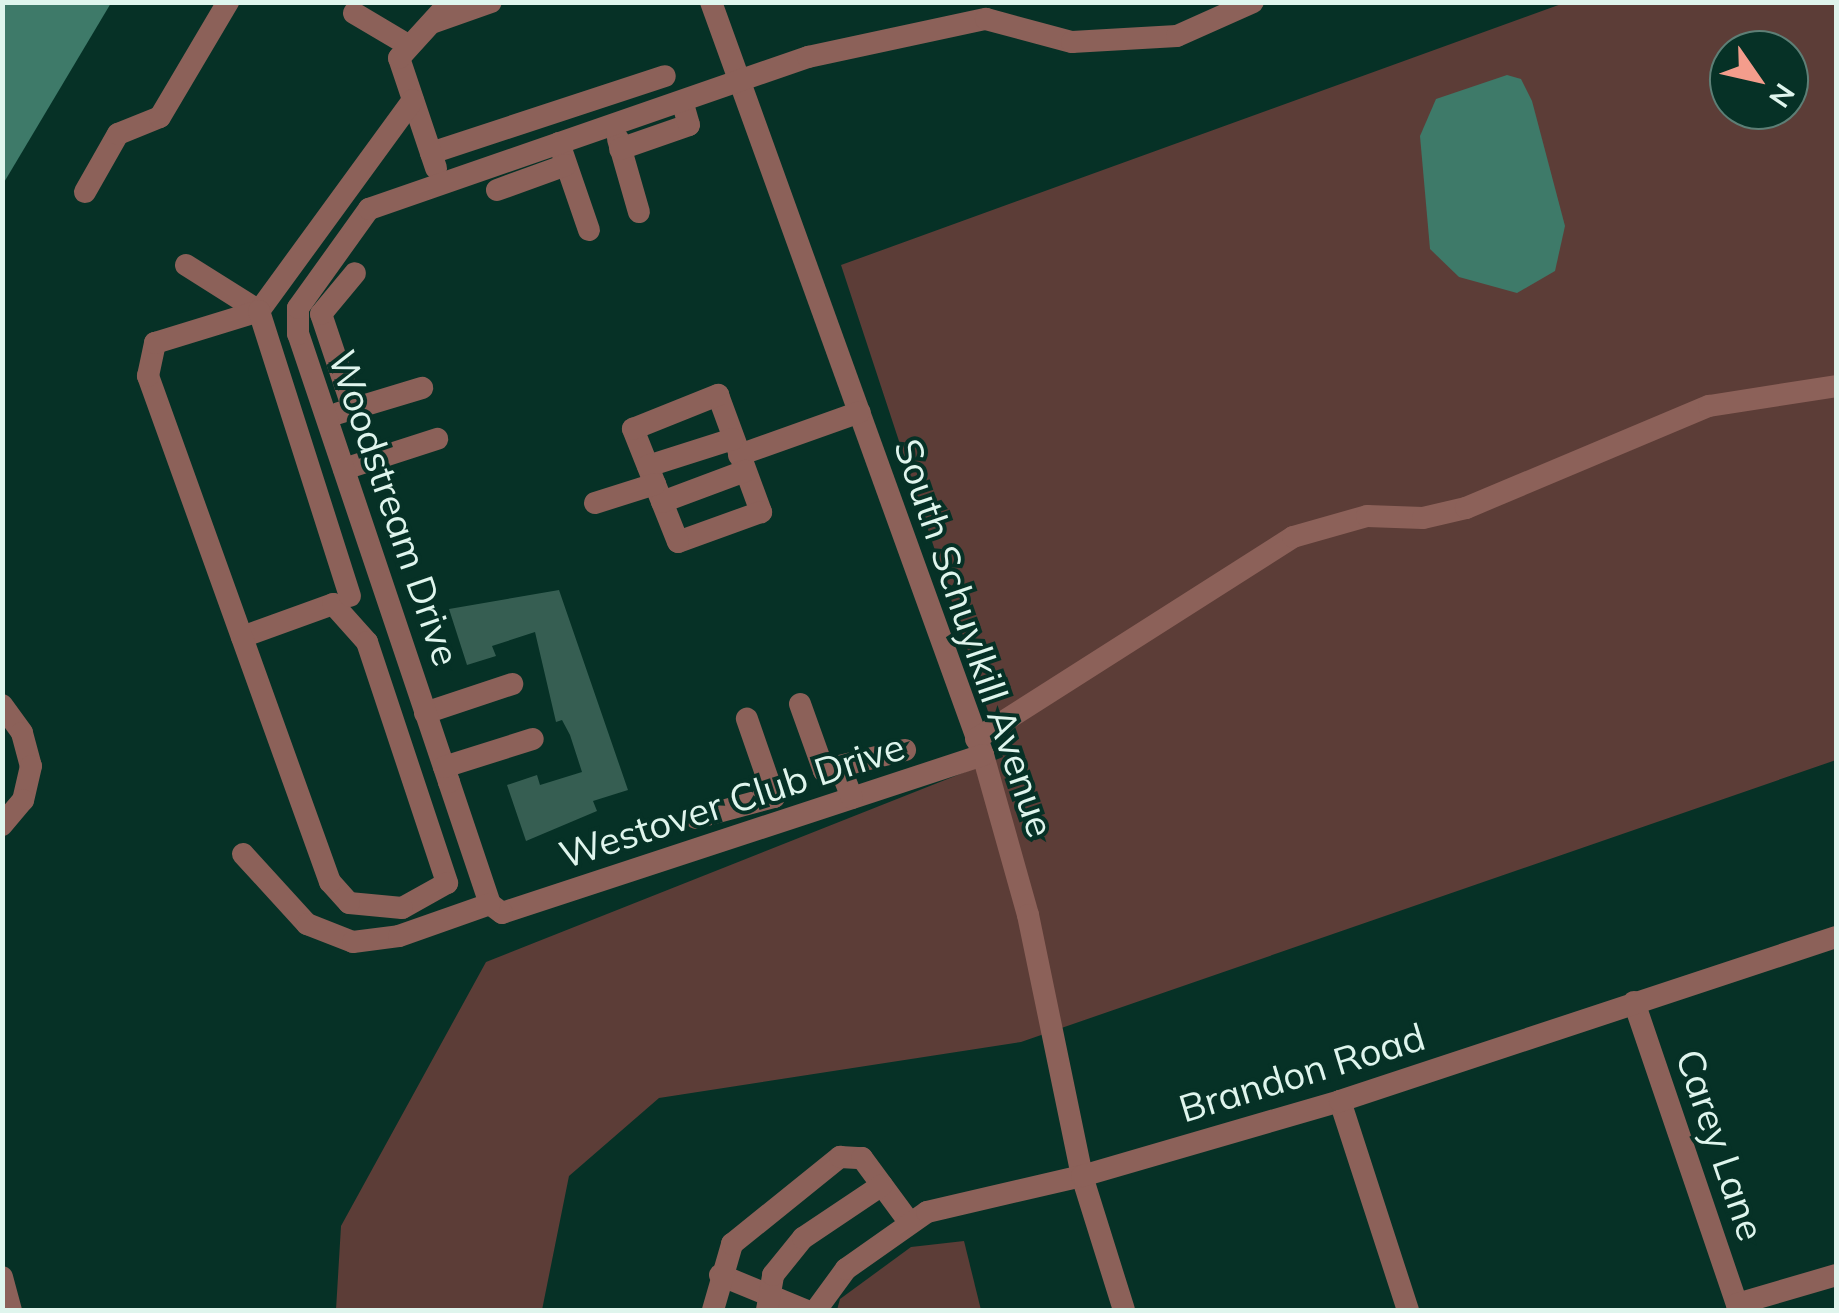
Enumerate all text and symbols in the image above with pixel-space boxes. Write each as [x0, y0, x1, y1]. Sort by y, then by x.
north arrow [1709, 30, 1809, 130]
text: N [1762, 77, 1803, 114]
street label: Woodstream Drive [319, 344, 469, 672]
street label: South Schuylkill Avenue [884, 433, 1064, 843]
street label: Westover Club Drive [554, 724, 910, 878]
street label: Brandon Road [1174, 1014, 1430, 1132]
street label: Carey Lane [1666, 1044, 1774, 1246]

